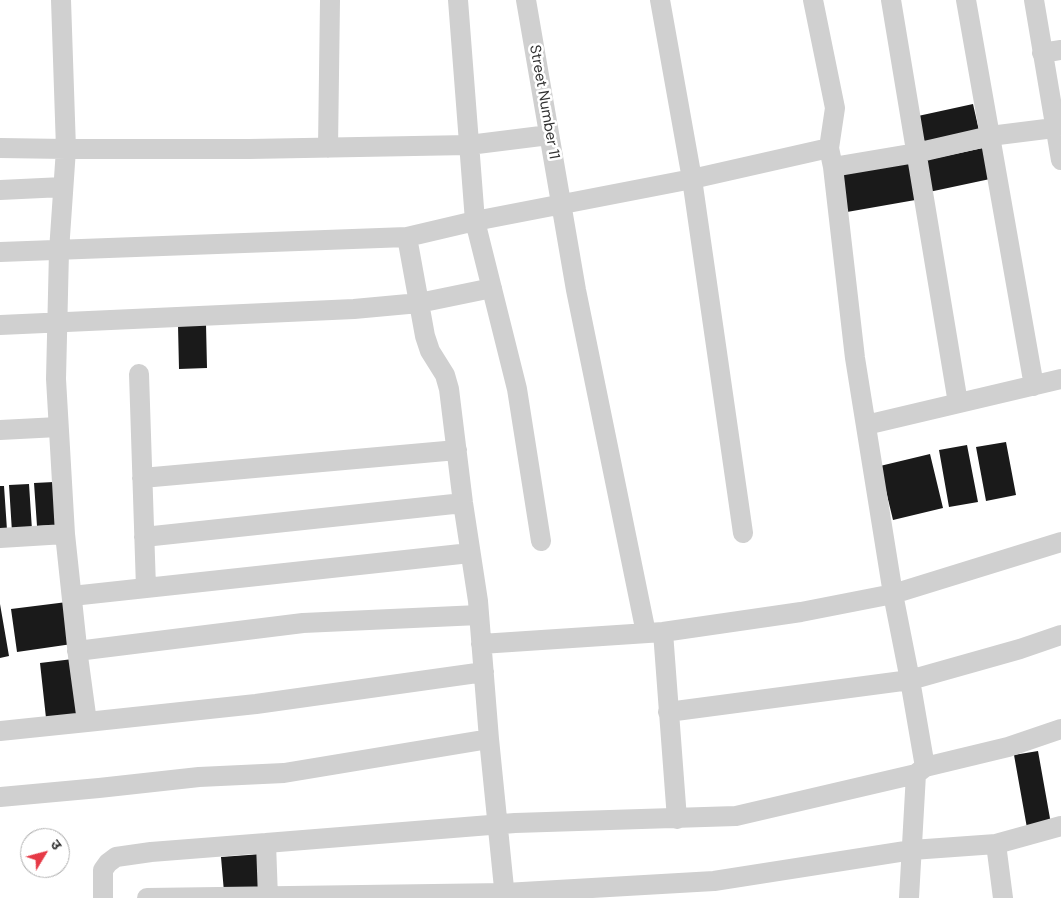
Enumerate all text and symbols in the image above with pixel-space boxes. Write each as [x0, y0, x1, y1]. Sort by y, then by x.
street label: Street Number 11 [525, 43, 563, 161]
north arrow [20, 828, 70, 878]
text: उ [47, 836, 66, 853]

